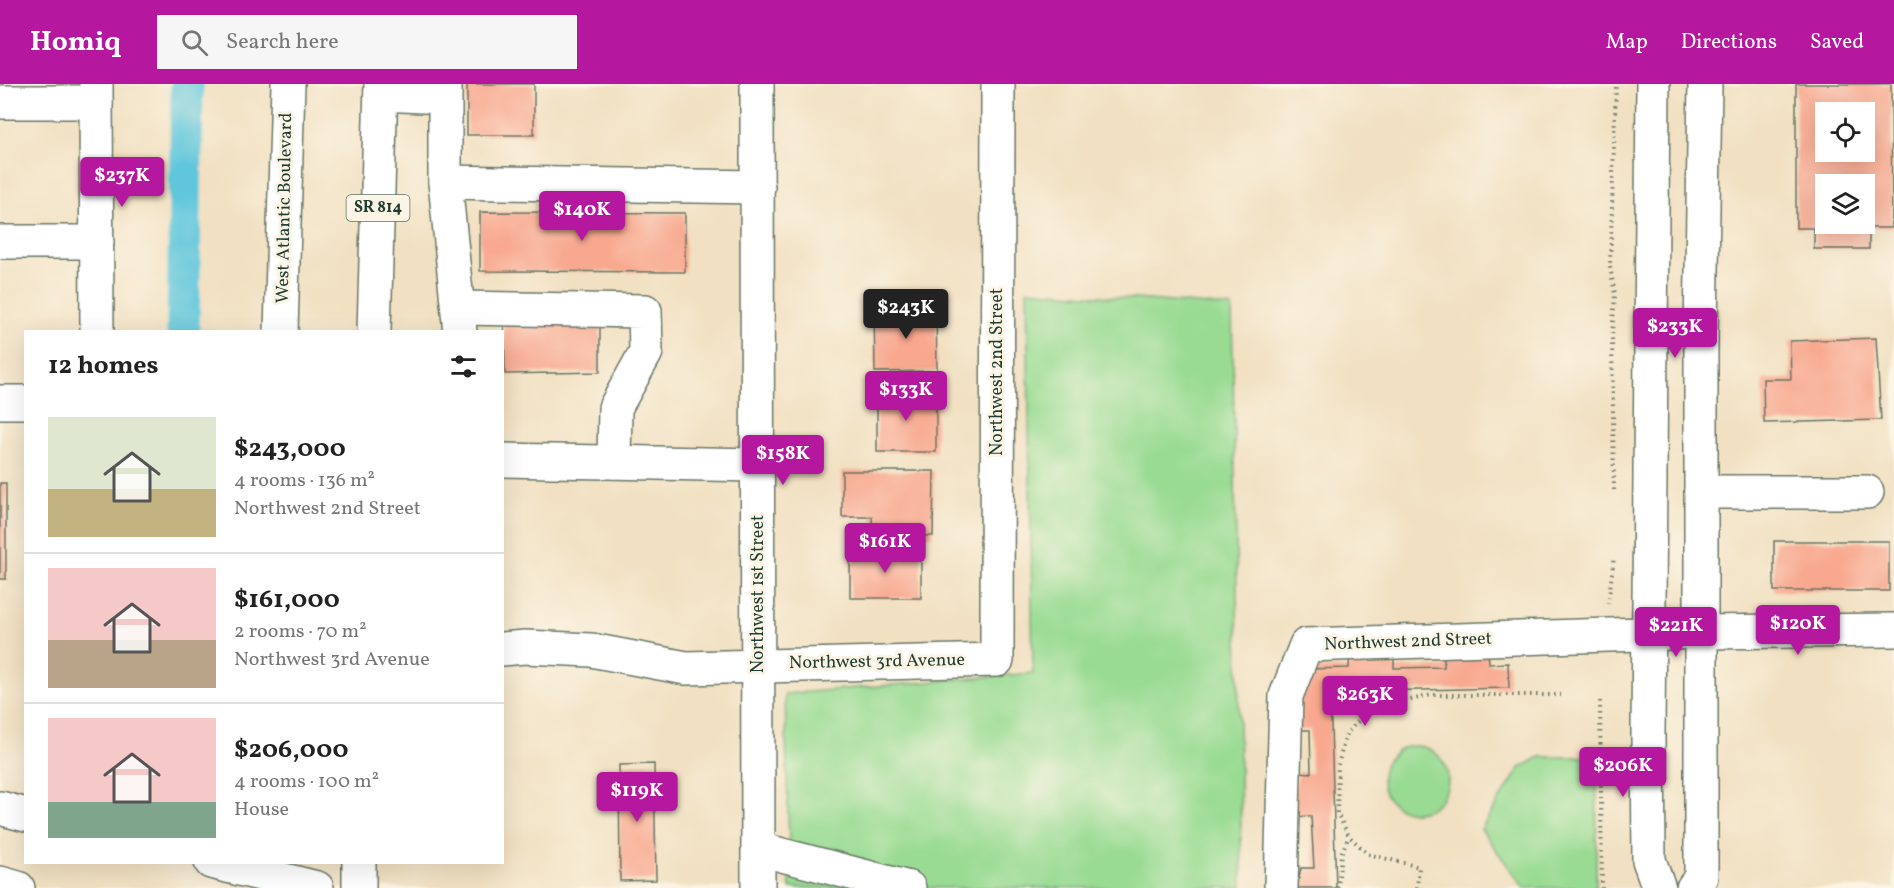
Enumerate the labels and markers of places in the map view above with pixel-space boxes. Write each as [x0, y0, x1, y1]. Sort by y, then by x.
pin: $237K [80, 157, 164, 208]
pin: $140K [540, 191, 624, 242]
pin: $243K [864, 289, 948, 340]
pin: $233K [1633, 308, 1717, 359]
pin: $133K [864, 371, 948, 422]
pin: $158K [741, 435, 825, 486]
pin: $161K [843, 523, 927, 574]
pin: $120K [1756, 605, 1840, 656]
pin: $221K [1634, 607, 1718, 658]
pin: $263K [1323, 676, 1407, 727]
pin: $206K [1581, 747, 1665, 798]
pin: $119K [595, 772, 679, 823]

